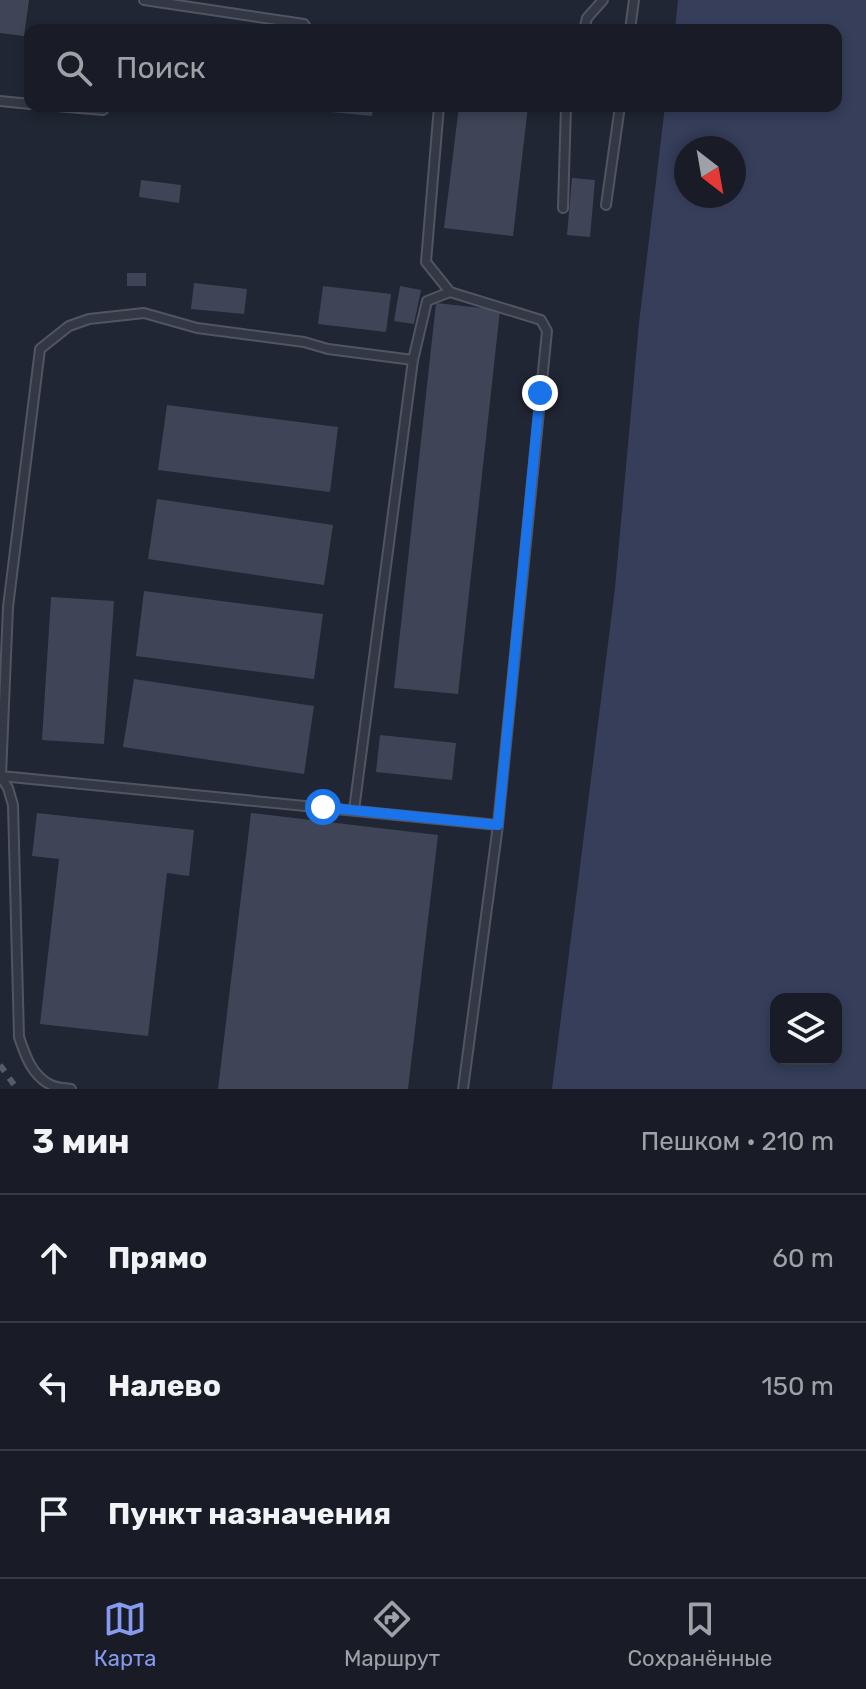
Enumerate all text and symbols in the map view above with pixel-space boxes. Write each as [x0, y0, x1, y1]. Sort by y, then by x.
search box [24, 24, 842, 112]
icon: search [52, 46, 96, 90]
text: Поиск [116, 50, 206, 86]
north arrow [674, 136, 746, 208]
route end [522, 375, 558, 411]
route start [305, 789, 341, 825]
map controls [770, 993, 842, 1065]
button: layers [770, 993, 842, 1065]
text: 3 мин [32, 1121, 130, 1162]
text: Пешком · 210 m [641, 1126, 834, 1157]
icon: ahead [32, 1236, 76, 1280]
text: Прямо [108, 1240, 207, 1276]
text: 60 m [772, 1243, 834, 1274]
icon: left [32, 1364, 76, 1408]
text: Налево [108, 1368, 221, 1404]
text: 150 m [761, 1371, 834, 1402]
icon: arrive [32, 1492, 76, 1536]
text: Пункт назначения [108, 1496, 391, 1532]
tab: Карта [94, 1597, 156, 1672]
tab: Маршрут [344, 1597, 440, 1672]
tab: Сохранённые [627, 1597, 772, 1672]

